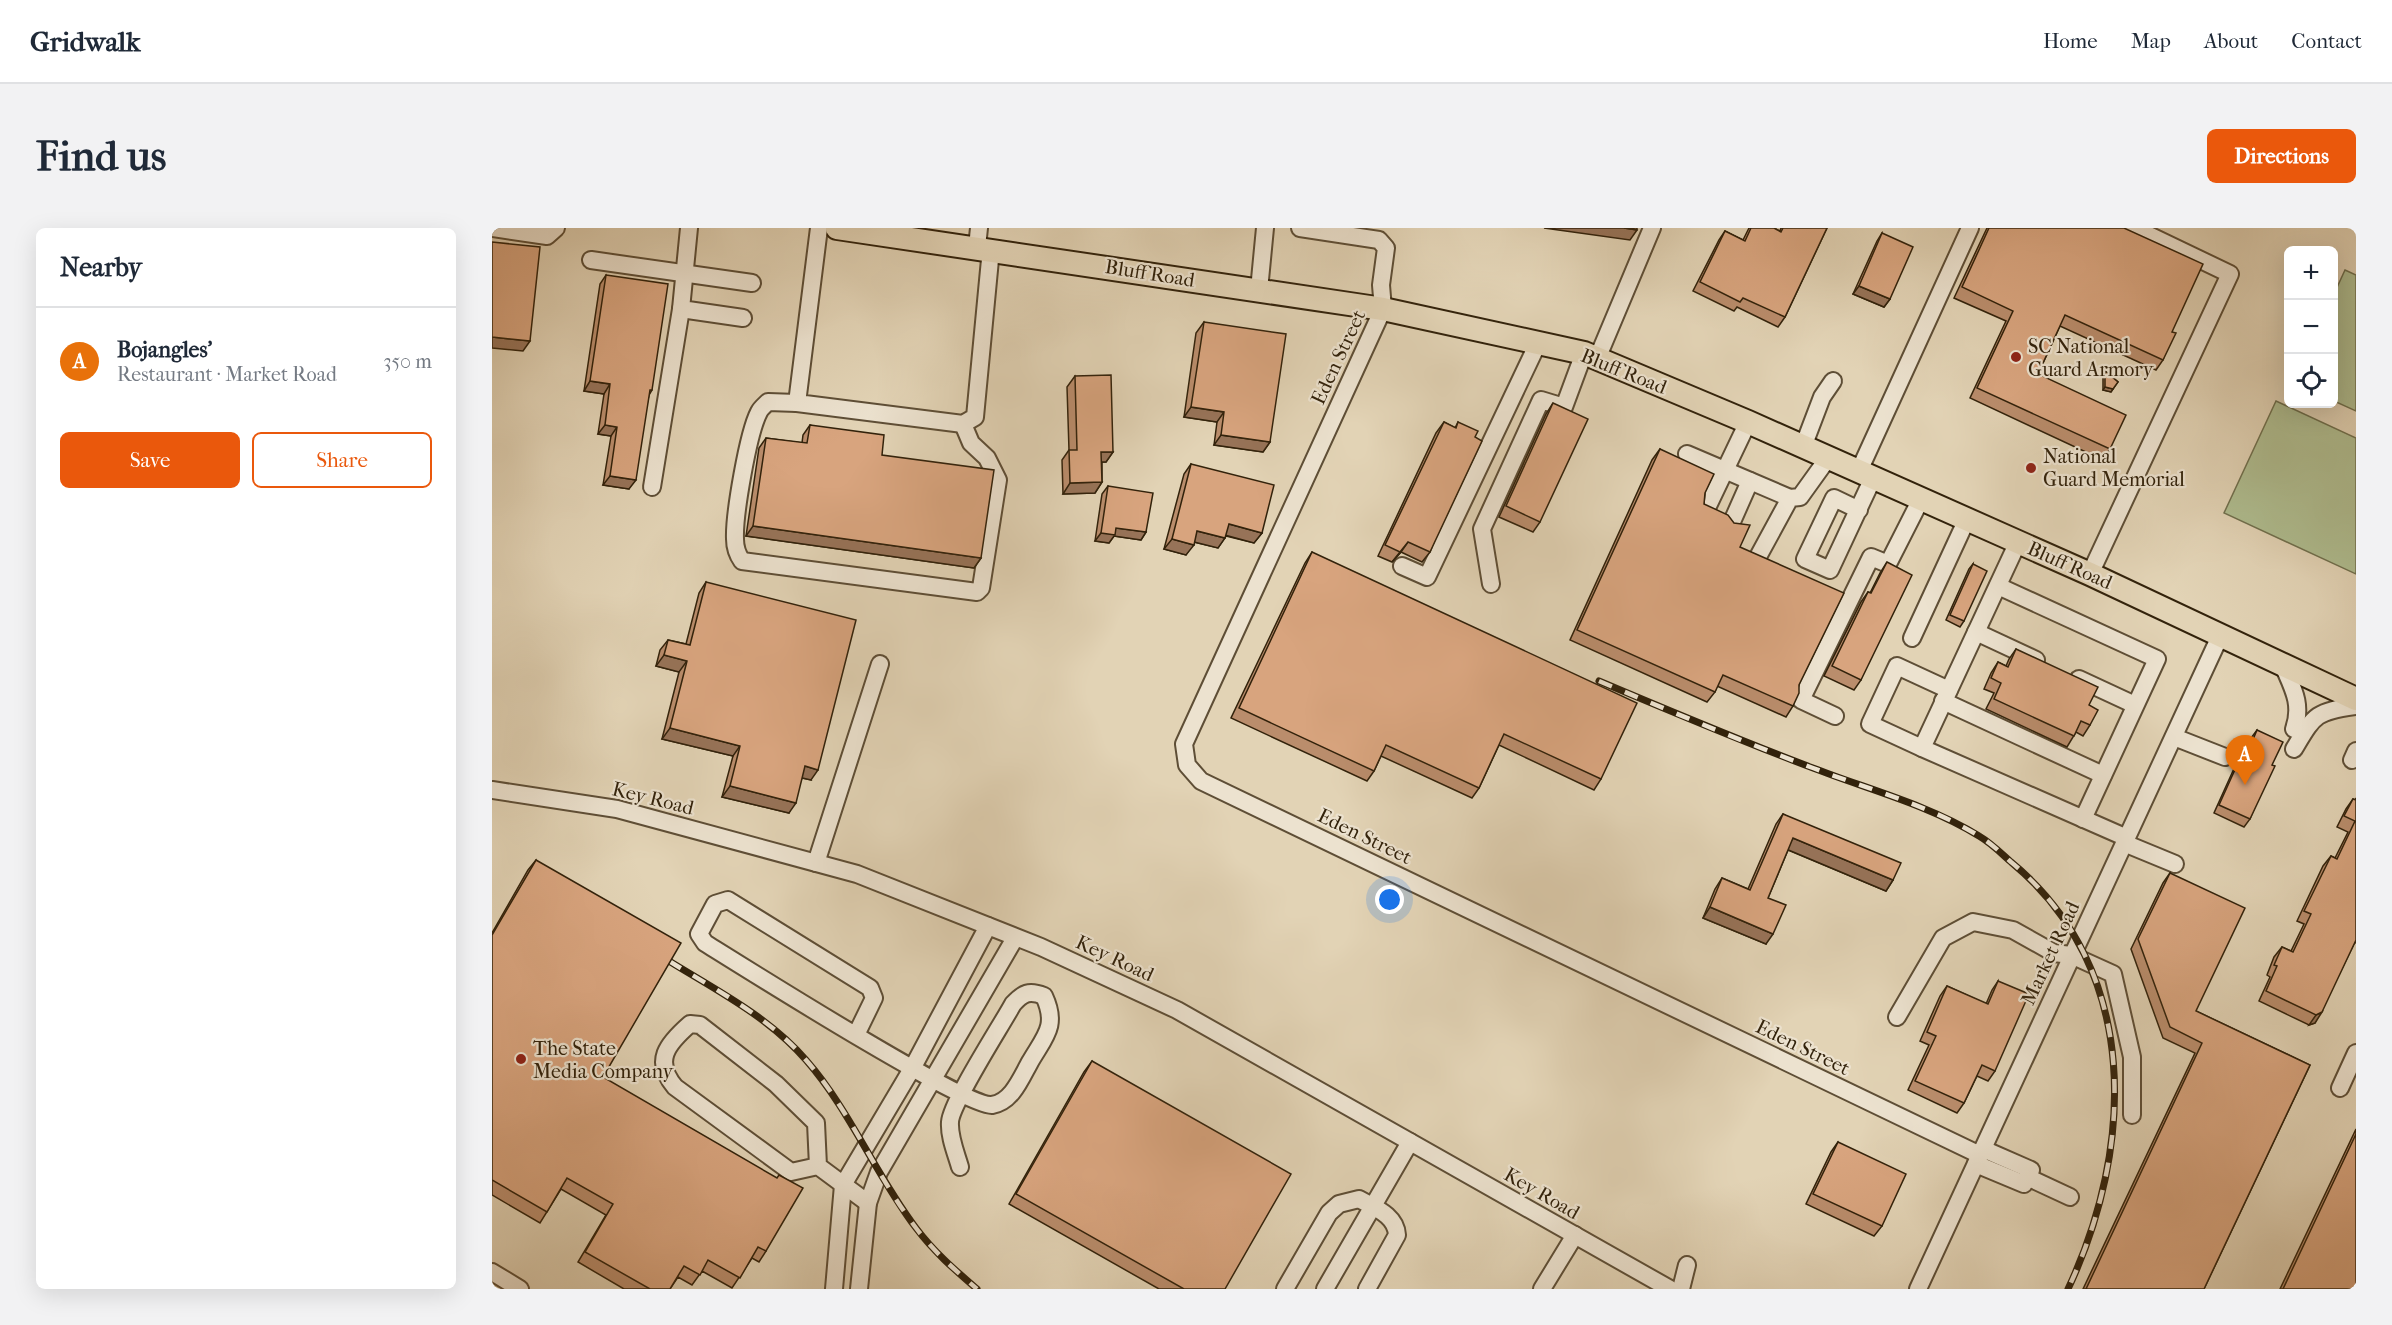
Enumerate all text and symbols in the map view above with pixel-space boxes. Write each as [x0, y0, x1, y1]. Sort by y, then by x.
text: Gridwalk [30, 25, 141, 58]
text: Home [2043, 29, 2098, 53]
text: Map [2131, 29, 2171, 53]
text: About [2204, 29, 2258, 53]
text: Contact [2291, 29, 2362, 53]
button: Directions [2207, 129, 2356, 183]
text: Find us [36, 132, 166, 181]
map controls [2284, 246, 2338, 408]
button: + [2284, 246, 2338, 300]
text: Nearby [60, 252, 142, 283]
street label: Bluff Road [1104, 255, 1197, 292]
button: − [2284, 300, 2338, 354]
street label: Eden Street [1307, 306, 1370, 408]
place label: SC National Guard Armory [2028, 335, 2155, 381]
text: Bojangles' [117, 337, 212, 363]
street label: Bluff Road [1578, 344, 1671, 399]
text: A [73, 350, 86, 373]
text: 350 m [383, 350, 432, 373]
marker: SC National Guard Armory [2009, 350, 2023, 364]
button: locate [2284, 354, 2338, 408]
text: Restaurant · Market Road [117, 363, 337, 386]
button: Save [60, 432, 240, 488]
button: Share [252, 432, 432, 488]
place label: National Guard Memorial [2043, 445, 2185, 491]
marker: National Guard Memorial [2024, 461, 2038, 475]
street label: Bluff Road [2024, 537, 2117, 595]
pin: A [2226, 736, 2264, 785]
street label: Key Road [610, 777, 697, 820]
street label: Eden Street [1314, 804, 1416, 869]
your location [1375, 885, 1404, 914]
street label: Market Road [2016, 897, 2085, 1009]
street label: Key Road [1072, 930, 1158, 987]
street label: Eden Street [1752, 1015, 1854, 1080]
place label: The State Media Company [533, 1037, 675, 1083]
marker: The State Media Company [514, 1052, 528, 1066]
street label: Key Road [1500, 1163, 1585, 1225]

